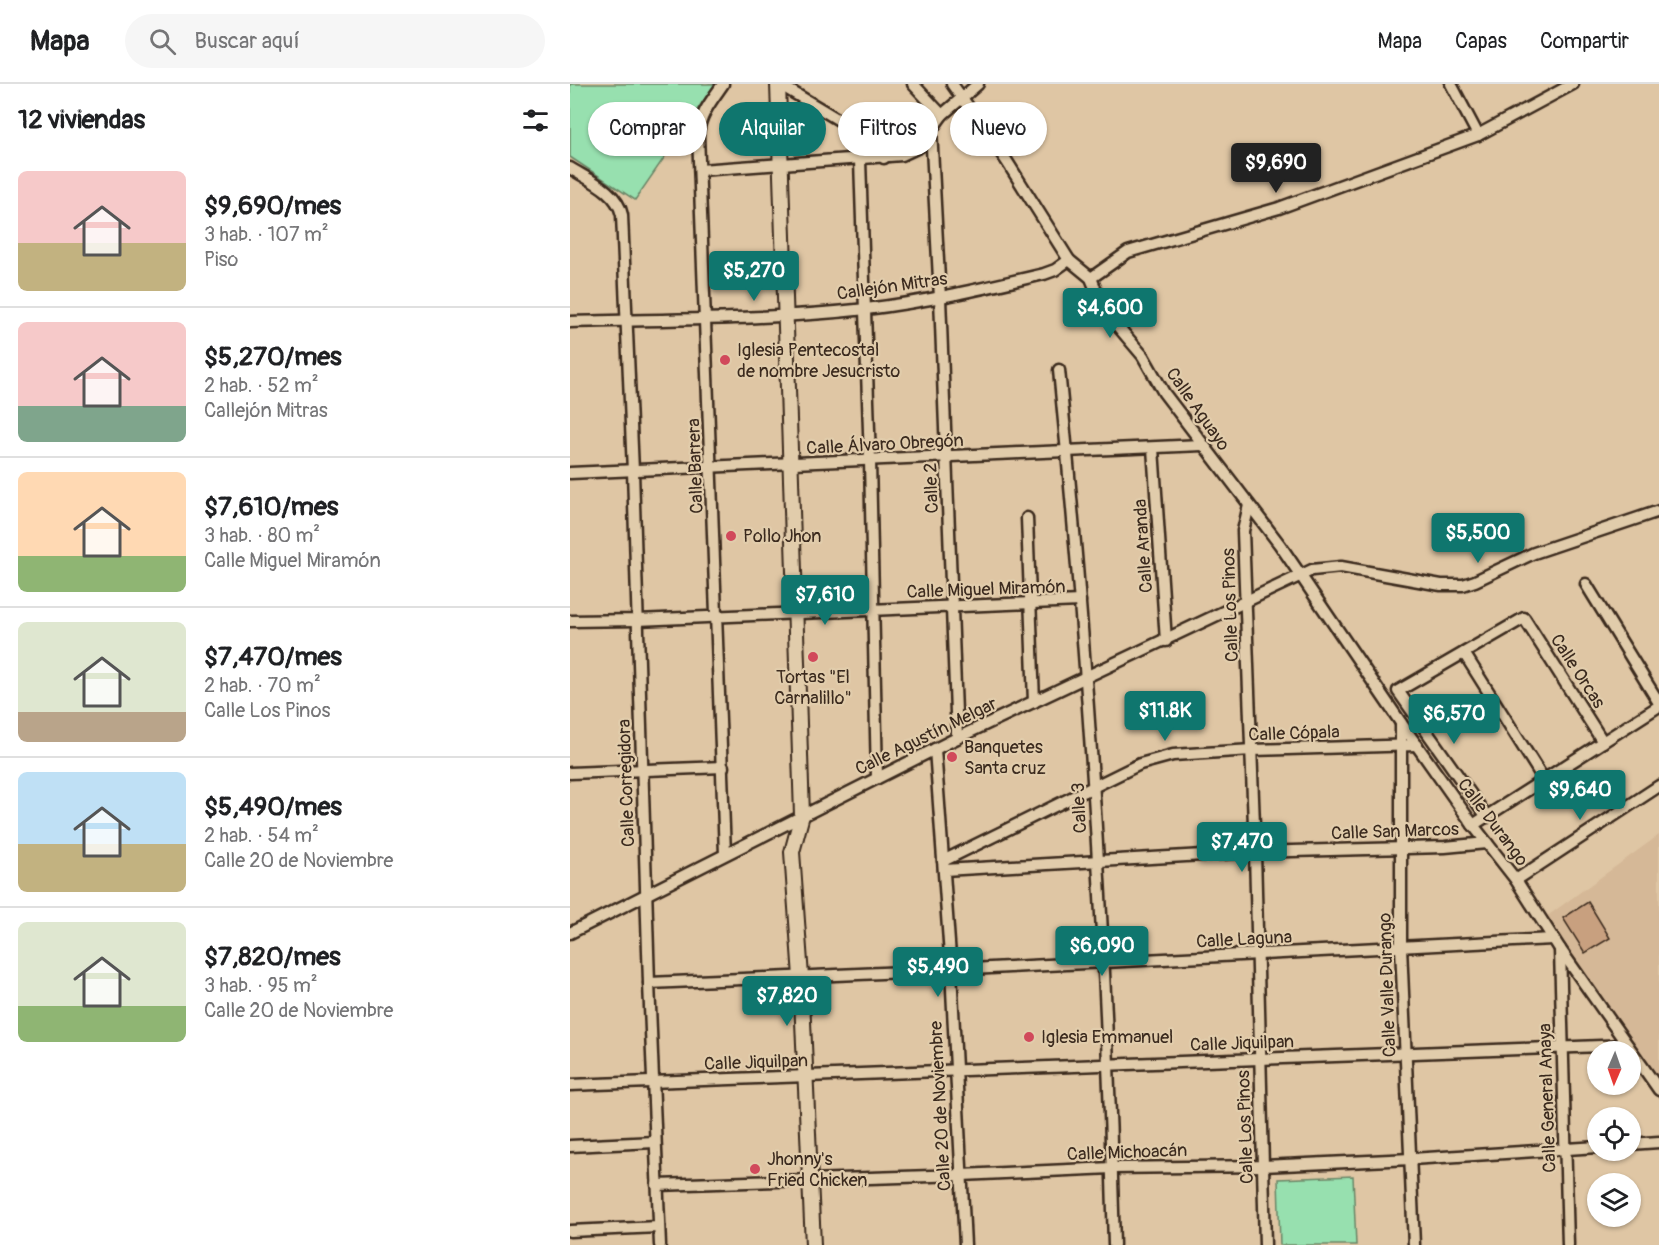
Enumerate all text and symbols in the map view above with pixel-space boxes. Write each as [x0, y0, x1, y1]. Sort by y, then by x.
search box [125, 14, 545, 68]
text: Mapa [30, 24, 89, 59]
icon: search [146, 25, 179, 58]
text: Buscar aquí [194, 27, 300, 55]
text: Mapa [1378, 28, 1422, 55]
text: Capas [1455, 28, 1507, 55]
text: Compartir [1540, 28, 1629, 55]
chip: Comprar [588, 102, 707, 156]
chip: Alquilar [719, 102, 826, 156]
chip: Filtros [838, 102, 938, 156]
chip: Nuevo [950, 102, 1047, 156]
text: 12 viviendas [18, 104, 145, 136]
icon: filters [519, 104, 552, 137]
pin: $9,690 [1227, 143, 1325, 194]
text: $9,690 [1245, 150, 1307, 175]
text: $9,690/mes [204, 190, 341, 222]
icon: home [66, 195, 138, 267]
text: 3 hab. · 107 m² [204, 222, 329, 247]
text: Piso [204, 247, 238, 272]
pin: $5,270 [705, 251, 803, 302]
text: $5,270 [723, 258, 785, 283]
street label: Callejón Mitras [835, 267, 949, 306]
pin: $4,600 [1061, 288, 1159, 339]
text: $4,600 [1077, 295, 1143, 320]
place label: Iglesia Pentecostal de nombre Jesucristo [737, 339, 900, 383]
text: $5,270/mes [204, 341, 342, 373]
icon: home [66, 346, 138, 418]
marker: Iglesia Pentecostal de nombre Jesucristo [718, 353, 732, 367]
street label: Calle Aguayo [1161, 363, 1235, 456]
text: 2 hab. · 52 m² [204, 373, 319, 398]
text: Callejón Mitras [204, 398, 328, 423]
street label: Calle Barrera [682, 418, 709, 514]
street label: Calle Álvaro Obregón [806, 429, 964, 460]
street label: Calle 2 [919, 462, 944, 514]
text: $7,610/mes [204, 491, 338, 523]
icon: home [66, 496, 138, 568]
street label: Calle Aranda [1129, 498, 1158, 594]
pin: $5,500 [1429, 513, 1527, 564]
text: $5,500 [1446, 520, 1510, 545]
text: 3 hab. · 80 m² [204, 523, 320, 548]
place label: Pollo Jhon [743, 525, 821, 548]
marker: Pollo Jhon [724, 529, 738, 543]
text: Calle Miguel Miramón [204, 548, 381, 573]
street label: Calle Los Pinos [1217, 548, 1244, 662]
pin: $7,610 [776, 575, 874, 626]
street label: Calle Miguel Miramón [906, 575, 1066, 604]
text: $7,610 [795, 582, 855, 607]
street label: Calle Orcas [1545, 630, 1610, 713]
text: $7,470/mes [204, 641, 342, 673]
icon: home [66, 646, 138, 718]
marker: Tortas "El Carnalillo" [806, 650, 820, 664]
place label: Tortas "El Carnalillo" [774, 666, 852, 710]
text: 2 hab. · 70 m² [204, 673, 321, 698]
pin: $11.8K [1116, 691, 1214, 742]
street label: Calle Agustín Melgar [852, 692, 1001, 781]
pin: $6,570 [1405, 694, 1503, 745]
text: Calle Los Pinos [204, 698, 330, 723]
text: $11.8K [1139, 698, 1192, 723]
text: $6,570 [1423, 701, 1485, 726]
street label: Calle Corregidora [613, 719, 640, 847]
street label: Calle Cópala [1248, 720, 1340, 747]
place label: Banquetes Santa cruz [964, 736, 1046, 780]
marker: Banquetes Santa cruz [945, 750, 959, 764]
pin: $9,640 [1531, 770, 1629, 821]
street label: Calle Durango [1452, 774, 1533, 871]
text: $9,640 [1548, 777, 1612, 802]
street label: Calle 3 [1067, 782, 1092, 834]
text: $5,490/mes [204, 791, 342, 823]
icon: home [66, 796, 138, 868]
street label: Calle San Marcos [1331, 818, 1459, 845]
pin: $7,470 [1193, 822, 1291, 873]
text: 2 hab. · 54 m² [204, 823, 319, 848]
text: $7,470 [1211, 829, 1273, 854]
text: Calle 20 de Noviembre [204, 848, 393, 873]
street label: Calle Valle Durango [1373, 912, 1402, 1058]
pin: $6,090 [1053, 926, 1151, 977]
street label: Calle Laguna [1195, 926, 1293, 953]
text: $6,090 [1069, 933, 1135, 958]
text: $7,820/mes [204, 941, 341, 973]
icon: home [66, 946, 138, 1018]
pin: $5,490 [889, 947, 987, 998]
text: $5,490 [907, 954, 969, 979]
text: 3 hab. · 95 m² [204, 973, 318, 998]
pin: $7,820 [738, 976, 836, 1027]
text: $7,820 [756, 983, 818, 1008]
text: Calle 20 de Noviembre [204, 998, 393, 1023]
street label: Calle 20 de Noviembre [925, 1020, 956, 1192]
street label: Calle General Anaya [1533, 1023, 1562, 1173]
place label: Iglesia Emmanuel [1041, 1026, 1173, 1049]
marker: Iglesia Emmanuel [1022, 1030, 1036, 1044]
street label: Calle Jiquilpan [1190, 1030, 1294, 1057]
north arrow [1587, 1041, 1641, 1095]
map controls [1587, 1041, 1641, 1227]
street label: Calle Jiquilpan [704, 1049, 808, 1076]
street label: Calle Los Pinos [1232, 1070, 1259, 1184]
button: locate [1587, 1107, 1641, 1161]
street label: Calle Michoacán [1066, 1139, 1188, 1166]
place label: Jhonny's Fried Chicken [767, 1148, 867, 1192]
marker: Jhonny's Fried Chicken [748, 1162, 762, 1176]
button: layers [1587, 1173, 1641, 1227]

